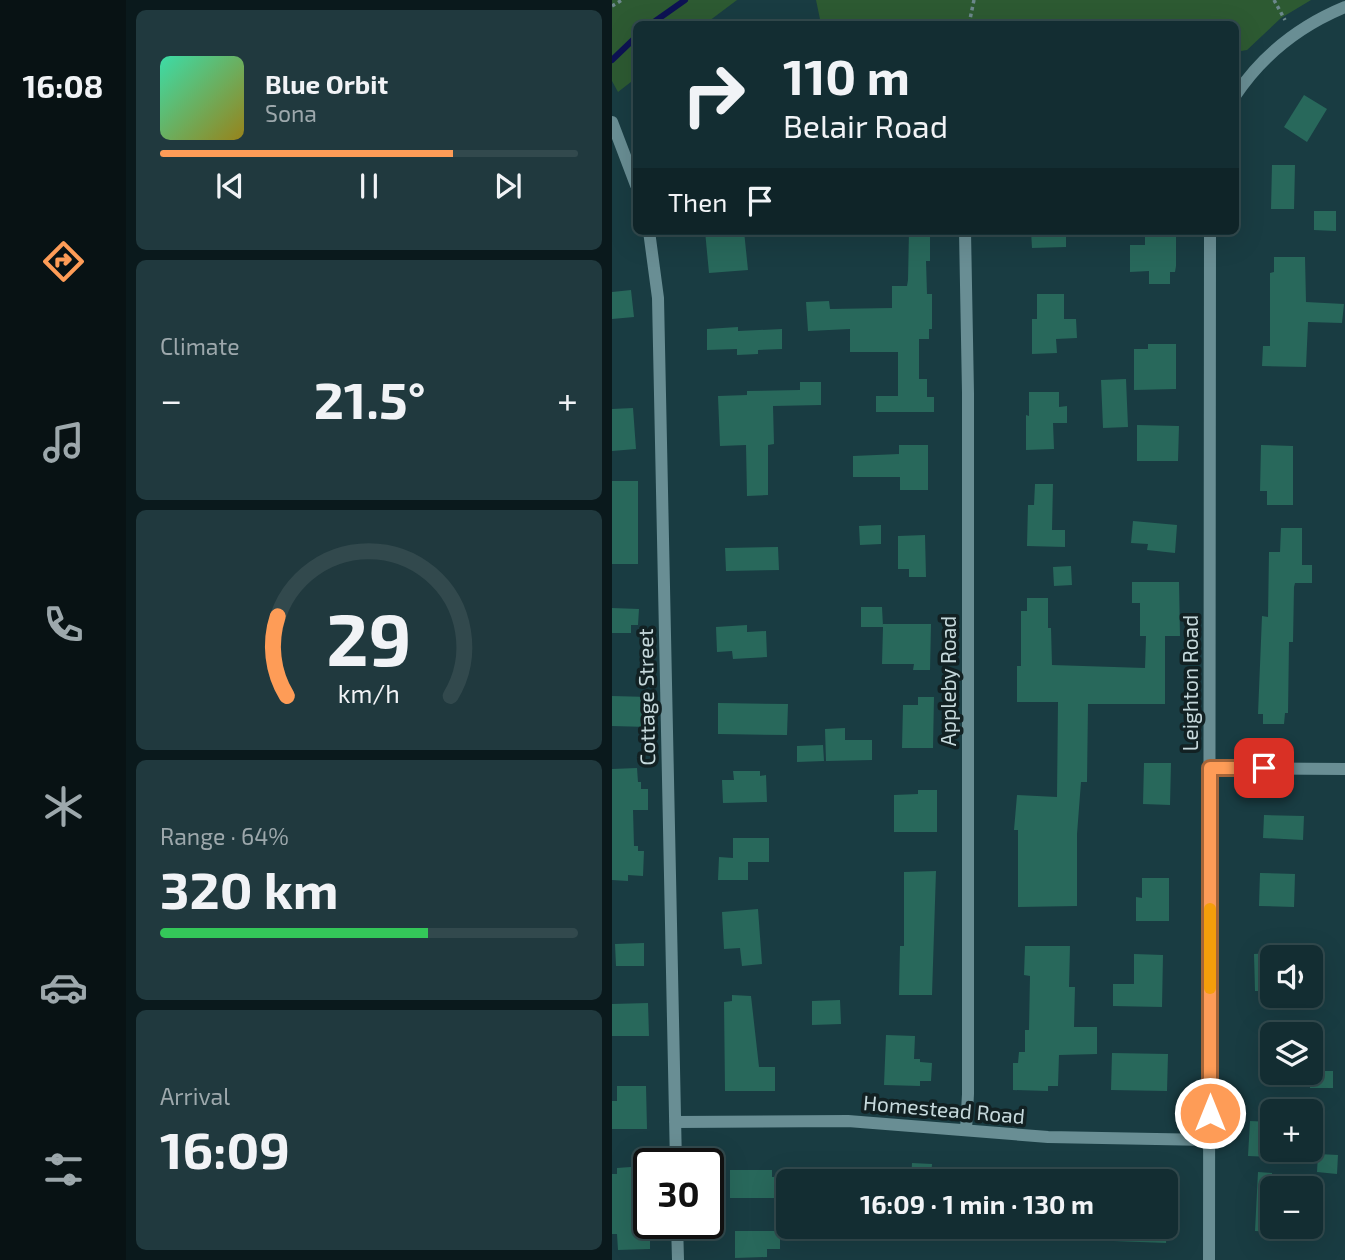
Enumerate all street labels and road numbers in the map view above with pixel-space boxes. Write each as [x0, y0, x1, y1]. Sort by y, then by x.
street label: Leighton Road [1177, 615, 1202, 751]
street label: Appleby Road [935, 616, 960, 746]
street label: Cottage Street [632, 628, 659, 766]
street label: Homestead Road [862, 1089, 1026, 1128]

